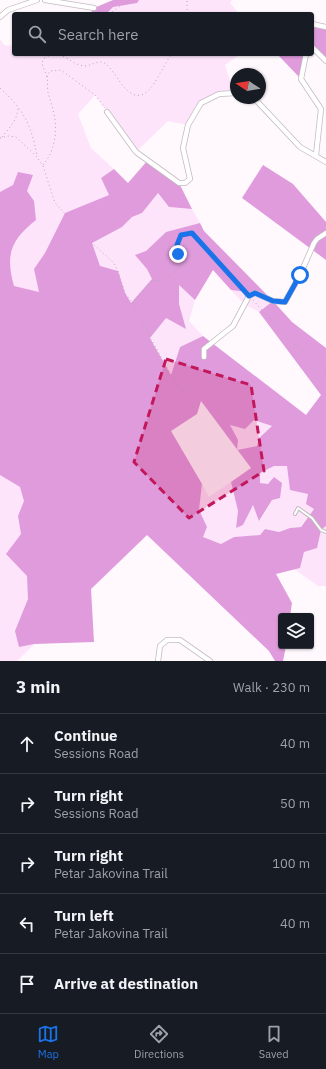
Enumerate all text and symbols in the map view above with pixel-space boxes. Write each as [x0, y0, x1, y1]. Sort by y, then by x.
search box [12, 12, 314, 56]
icon: search [26, 23, 48, 45]
text: Search here [58, 25, 138, 44]
north arrow [230, 68, 266, 104]
route end [169, 245, 187, 263]
route start [291, 266, 309, 284]
map controls [278, 613, 314, 649]
button: layers [278, 613, 314, 649]
text: 3 min [16, 676, 60, 698]
text: Walk · 230 m [233, 679, 310, 696]
text: Continue [54, 726, 118, 745]
icon: ahead [16, 733, 38, 755]
text: 40 m [280, 735, 310, 752]
text: Sessions Road [54, 745, 138, 762]
text: Turn right [54, 786, 123, 805]
icon: right [16, 793, 38, 815]
text: 50 m [280, 795, 310, 812]
text: Sessions Road [54, 805, 138, 822]
text: Turn right [54, 846, 123, 865]
icon: right [16, 853, 38, 875]
text: 100 m [272, 855, 310, 872]
text: Petar Jakovina Trail [54, 865, 168, 882]
text: Turn left [54, 906, 114, 925]
icon: left [16, 913, 38, 935]
text: 40 m [280, 915, 310, 932]
text: Petar Jakovina Trail [54, 925, 168, 942]
icon: arrive [16, 973, 38, 995]
text: Arrive at destination [54, 974, 198, 993]
tab: Map [37, 1023, 59, 1061]
tab: Directions [134, 1023, 184, 1061]
tab: Saved [259, 1023, 289, 1061]

